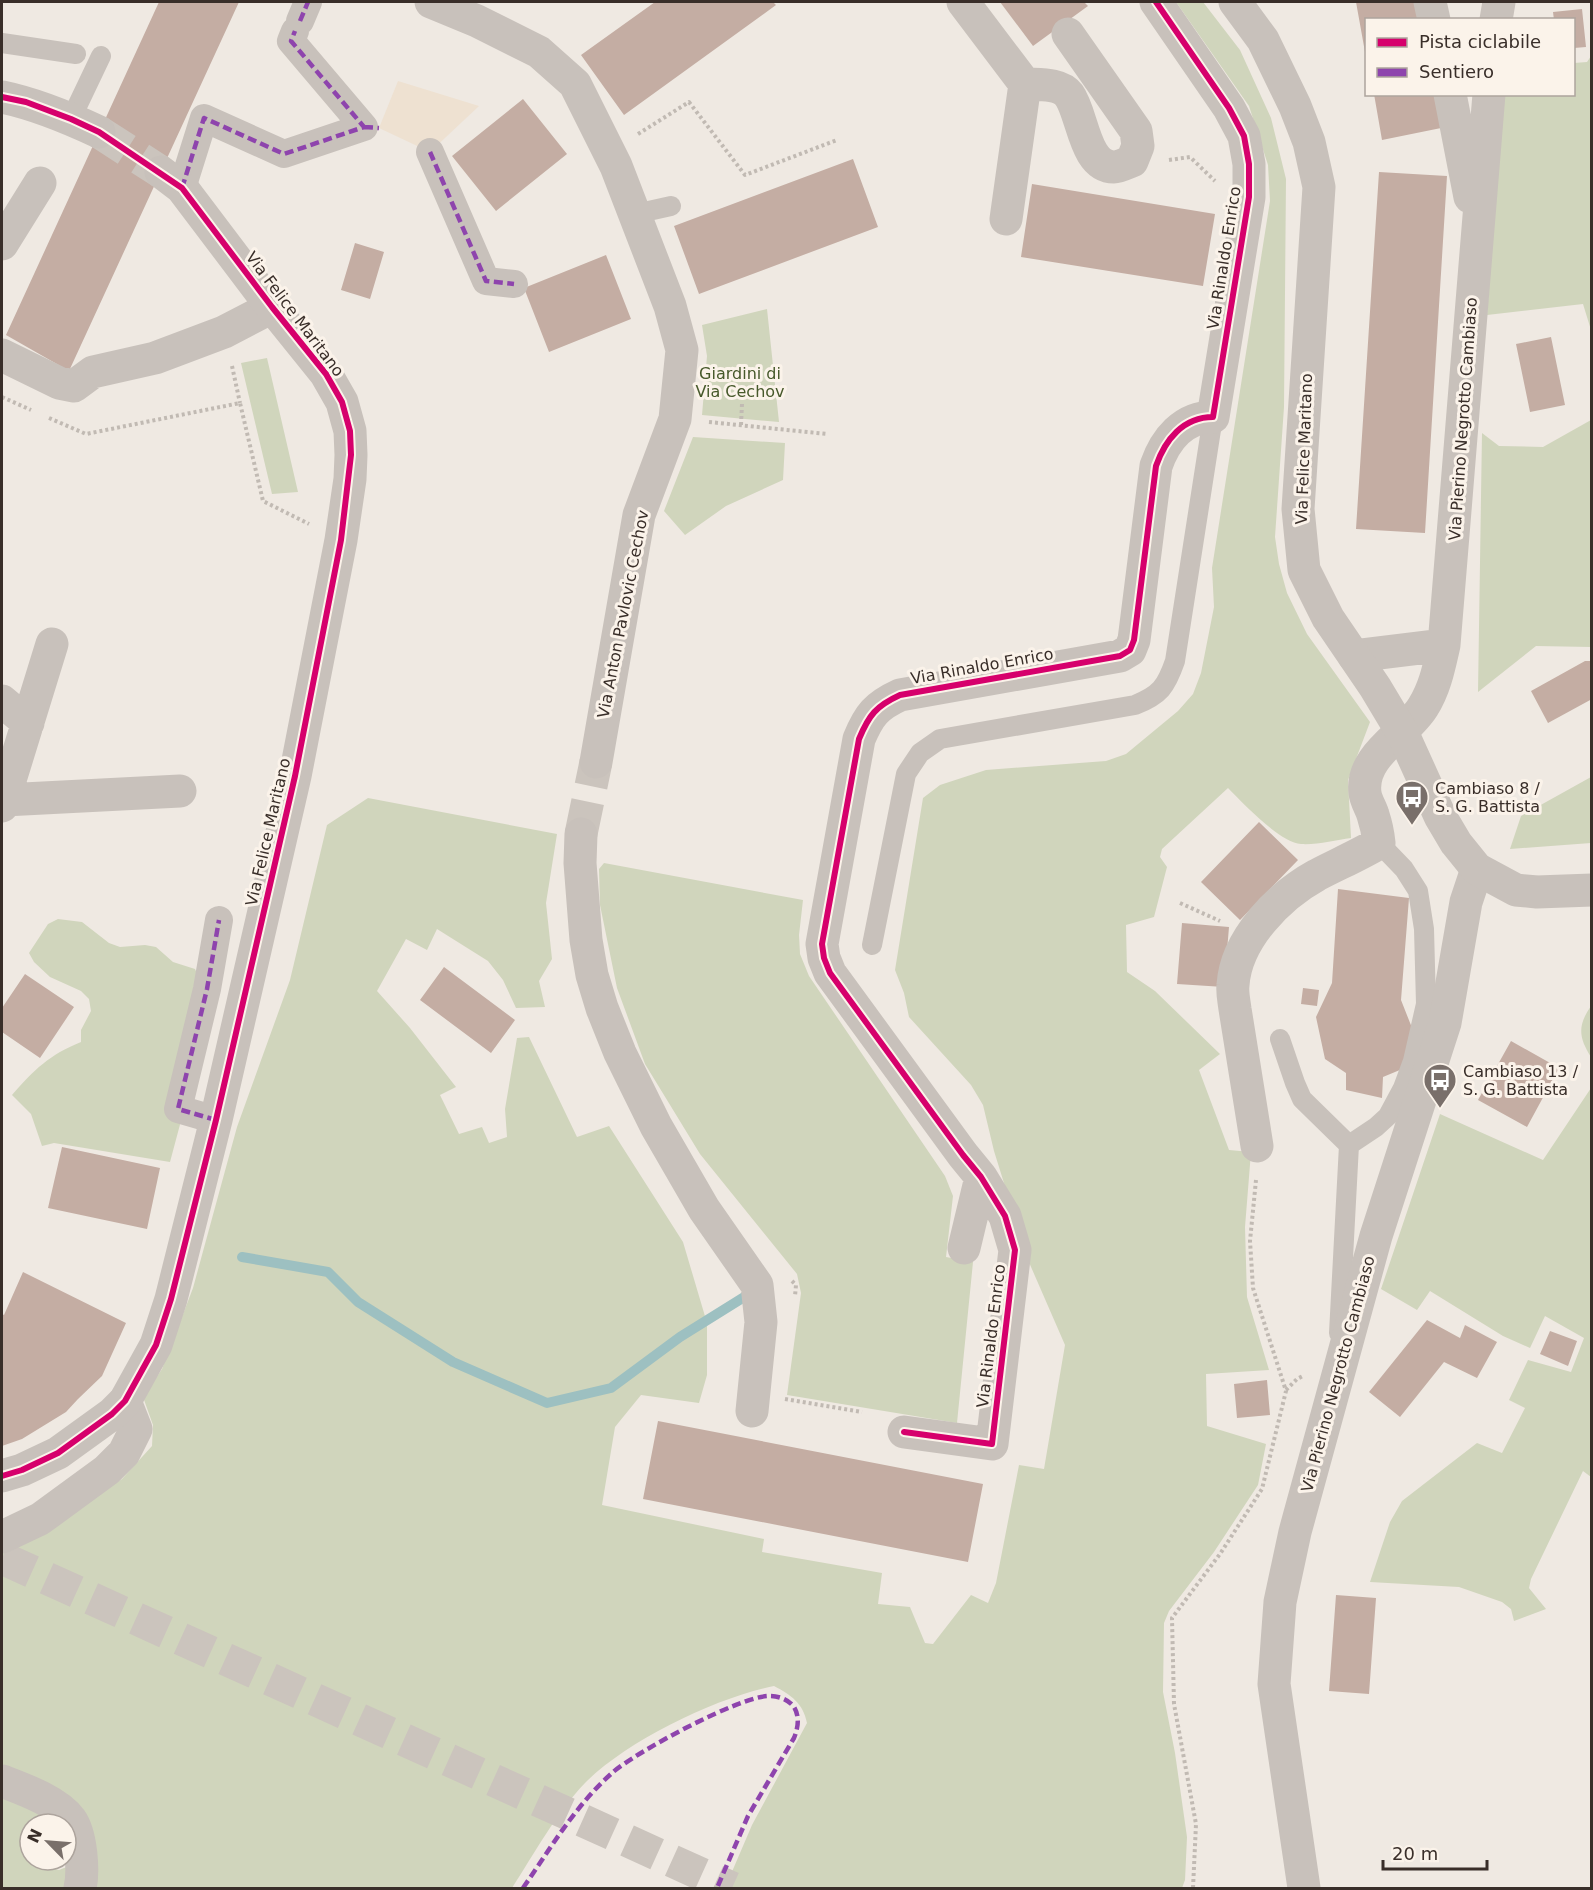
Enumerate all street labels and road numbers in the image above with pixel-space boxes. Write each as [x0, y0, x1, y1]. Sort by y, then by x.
street label: Via Rinaldo Enrico [1203, 185, 1245, 331]
street label: Via Felice Maritano [242, 248, 348, 380]
street label: Via Pierino Negrotto Cambiaso [1445, 297, 1481, 541]
street label: Via Felice Maritano [1292, 373, 1316, 525]
street label: Via Anton Pavlovic Cechov [593, 508, 653, 720]
street label: Via Rinaldo Enrico [909, 644, 1055, 688]
street label: Via Felice Maritano [242, 756, 294, 908]
street label: Via Pierino Negrotto Cambiaso [1297, 1254, 1379, 1494]
street label: Via Rinaldo Enrico [973, 1263, 1009, 1409]

